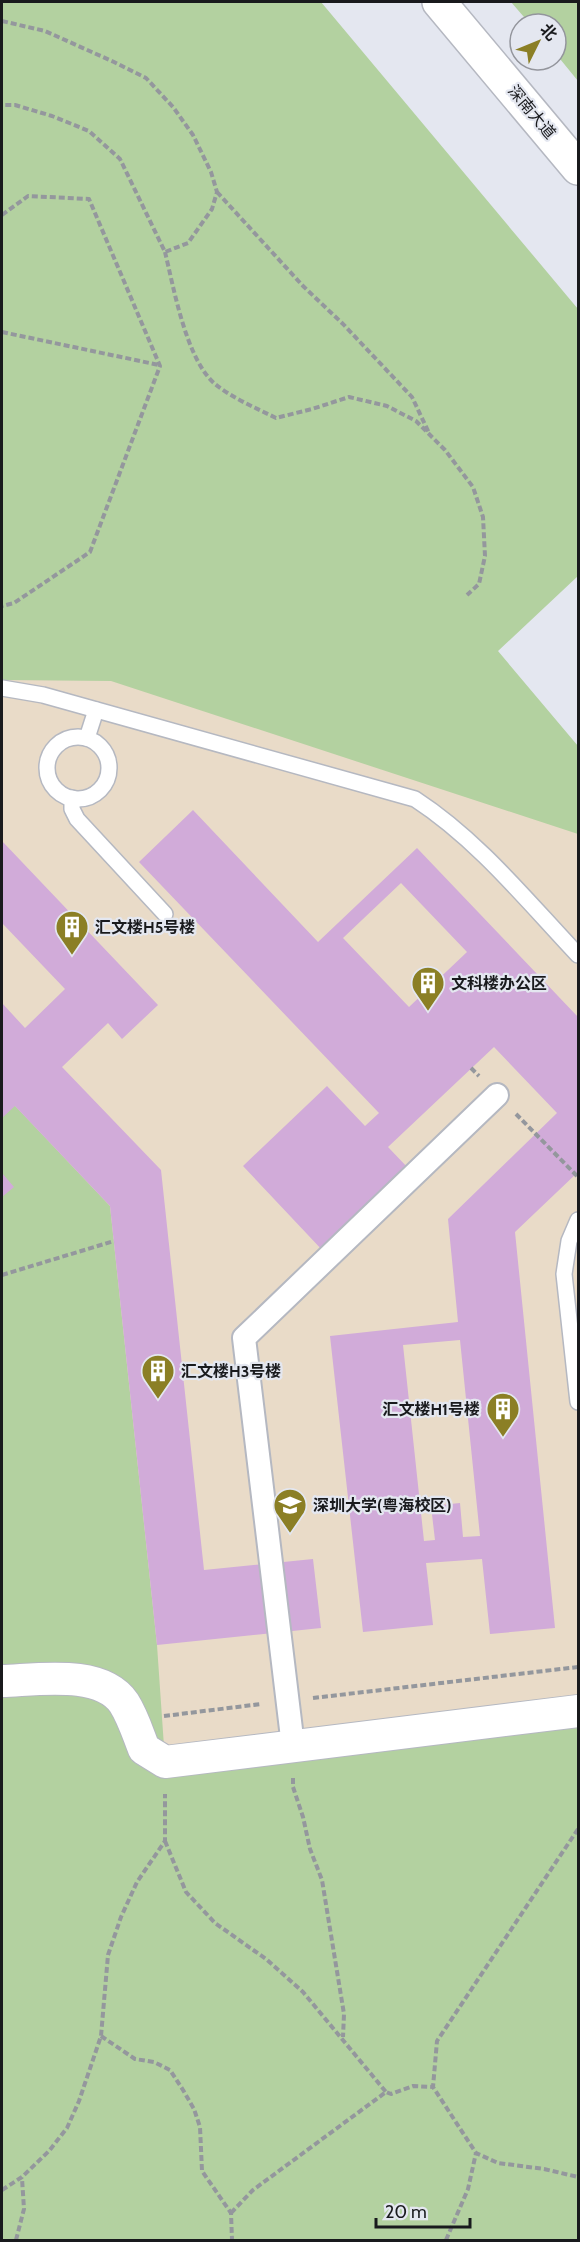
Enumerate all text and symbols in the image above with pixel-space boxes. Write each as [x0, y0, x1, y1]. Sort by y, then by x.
north arrow [508, 12, 568, 72]
text: 北 [536, 20, 561, 44]
street label: 深南大道 [504, 81, 560, 143]
building icon: 汇文楼H5号楼 [54, 909, 90, 956]
place label: 汇文楼H5号楼 [95, 918, 195, 937]
building icon: 文科楼办公区 [410, 965, 446, 1012]
place label: 文科楼办公区 [451, 974, 547, 993]
building icon: 汇文楼H3号楼 [140, 1353, 176, 1400]
place label: 汇文楼H3号楼 [181, 1362, 281, 1381]
building icon: 汇文楼H1号楼 [485, 1391, 521, 1438]
place label: 汇文楼H1号楼 [382, 1400, 480, 1419]
school or university icon: 深圳大学(粤海校区) [272, 1487, 308, 1534]
place label: 深圳大学(粤海校区) [313, 1496, 452, 1515]
scale bar [376, 2191, 470, 2229]
text: 20 m [385, 2201, 427, 2223]

